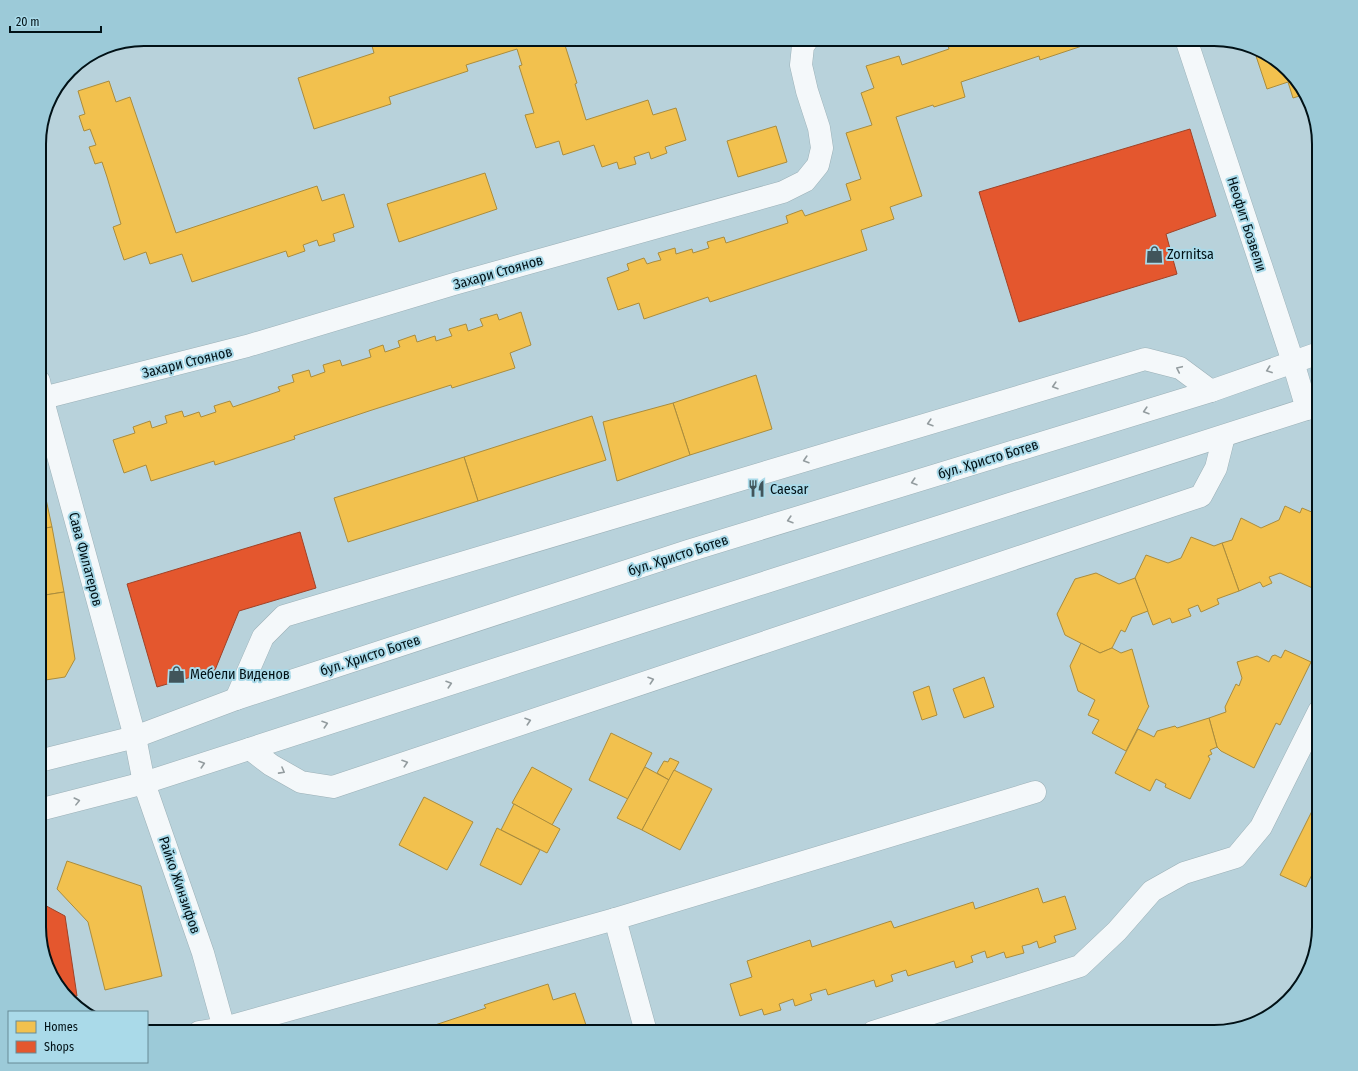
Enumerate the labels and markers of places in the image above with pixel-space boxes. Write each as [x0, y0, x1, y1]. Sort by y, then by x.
shop icon: Zornitsa [1144, 244, 1164, 264]
place label: Zornitsa [1167, 246, 1214, 263]
restaurant icon: Caesar [747, 479, 767, 499]
place label: Caesar [770, 481, 808, 498]
shop icon: Мебели Виденов [167, 664, 187, 684]
place label: Мебели Виденов [190, 666, 290, 683]

